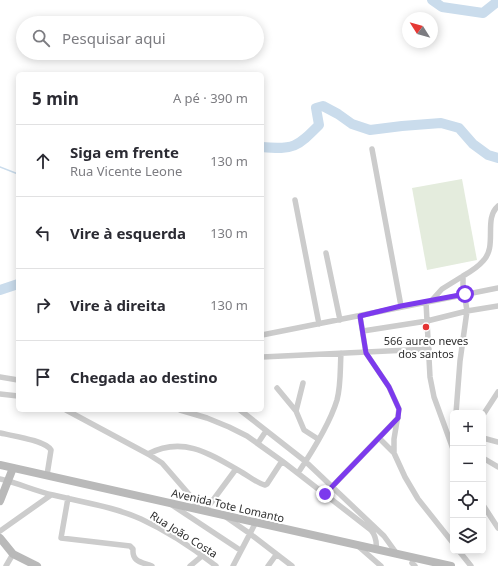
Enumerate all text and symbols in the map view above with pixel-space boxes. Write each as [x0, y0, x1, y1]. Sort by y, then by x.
north arrow [402, 12, 438, 48]
search box [16, 16, 264, 60]
icon: search [30, 27, 52, 49]
text: Pesquisar aqui [62, 28, 166, 48]
text: 5 min [32, 87, 79, 110]
text: A pé · 390 m [173, 89, 248, 107]
text: Siga em frente [70, 142, 179, 162]
icon: ahead [32, 150, 54, 172]
text: 130 m [210, 152, 248, 170]
text: Rua Vicente Leone [70, 162, 182, 180]
icon: left [32, 222, 54, 244]
text: Vire à esquerda [70, 223, 186, 243]
text: 130 m [210, 224, 248, 242]
route start [456, 285, 474, 303]
icon: right [32, 294, 54, 316]
text: Vire à direita [70, 295, 166, 315]
text: 130 m [210, 296, 248, 314]
marker: 566 aureo neves dos santos [421, 322, 431, 332]
place label: 566 aureo neves dos santos [384, 333, 468, 361]
icon: arrive [32, 366, 54, 388]
text: Chegada ao destino [70, 367, 218, 387]
map controls [450, 410, 486, 554]
button: + [450, 410, 486, 446]
button: − [450, 446, 486, 482]
button: locate [450, 482, 486, 518]
street label: Avenida Tote Lomanto [170, 485, 286, 525]
route end [316, 485, 334, 503]
street label: Rua João Costa [147, 507, 221, 561]
button: layers [450, 518, 486, 554]

